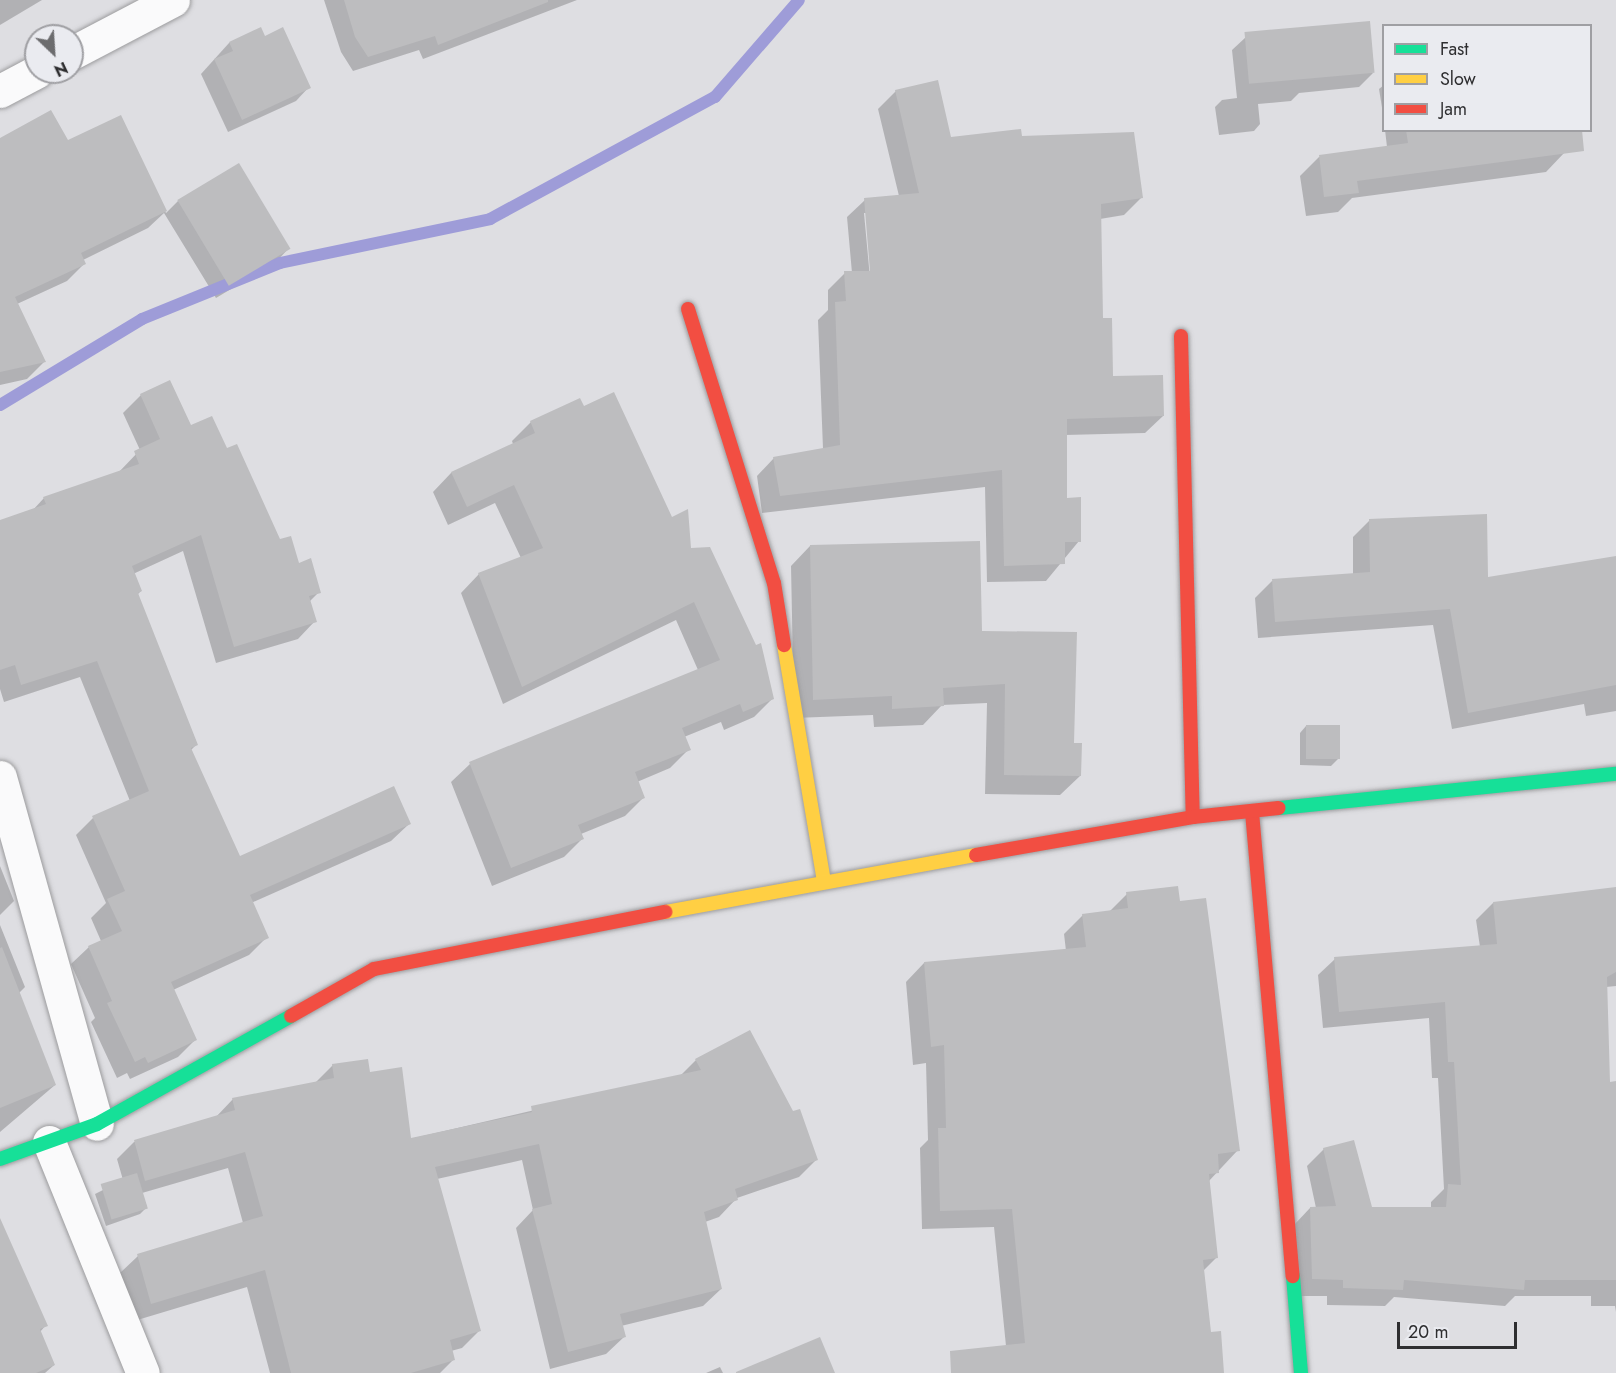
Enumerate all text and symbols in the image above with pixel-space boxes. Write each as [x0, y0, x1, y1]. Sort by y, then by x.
north arrow [24, 24, 84, 84]
legend [1382, 24, 1592, 132]
text: Fast [1440, 36, 1469, 62]
text: N [50, 56, 72, 82]
text: Slow [1440, 66, 1476, 92]
text: Jam [1440, 96, 1467, 122]
scale bar [1400, 1310, 1520, 1348]
text: 20 m [1408, 1319, 1448, 1345]

